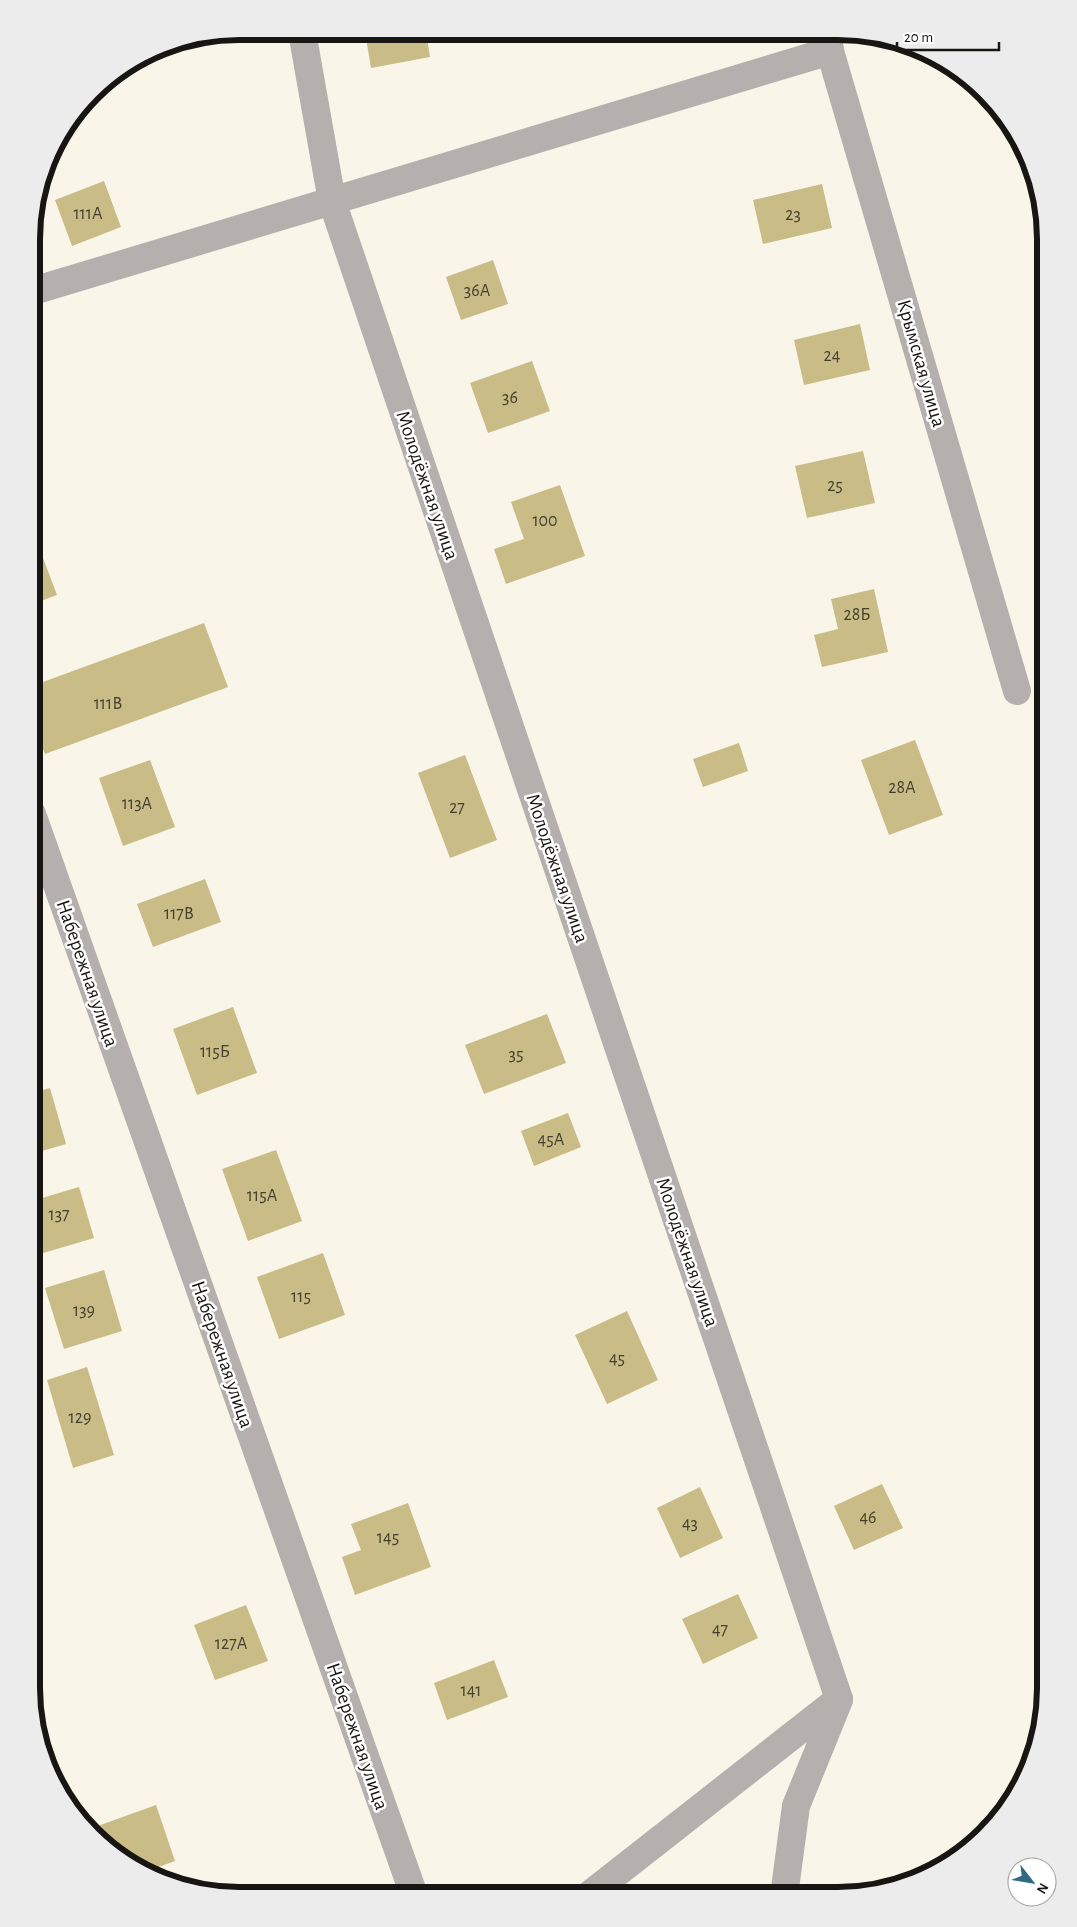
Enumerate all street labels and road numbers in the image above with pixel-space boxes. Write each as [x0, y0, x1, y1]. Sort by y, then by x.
street label: Крымская улица [893, 297, 949, 429]
street label: Молодёжная улица [392, 408, 462, 563]
street label: Молодёжная улица [522, 791, 592, 946]
street label: Набережная улица [53, 897, 122, 1049]
street label: Молодёжная улица [652, 1175, 722, 1330]
street label: Набережная улица [188, 1278, 257, 1430]
street label: Набережная улица [323, 1660, 392, 1812]

